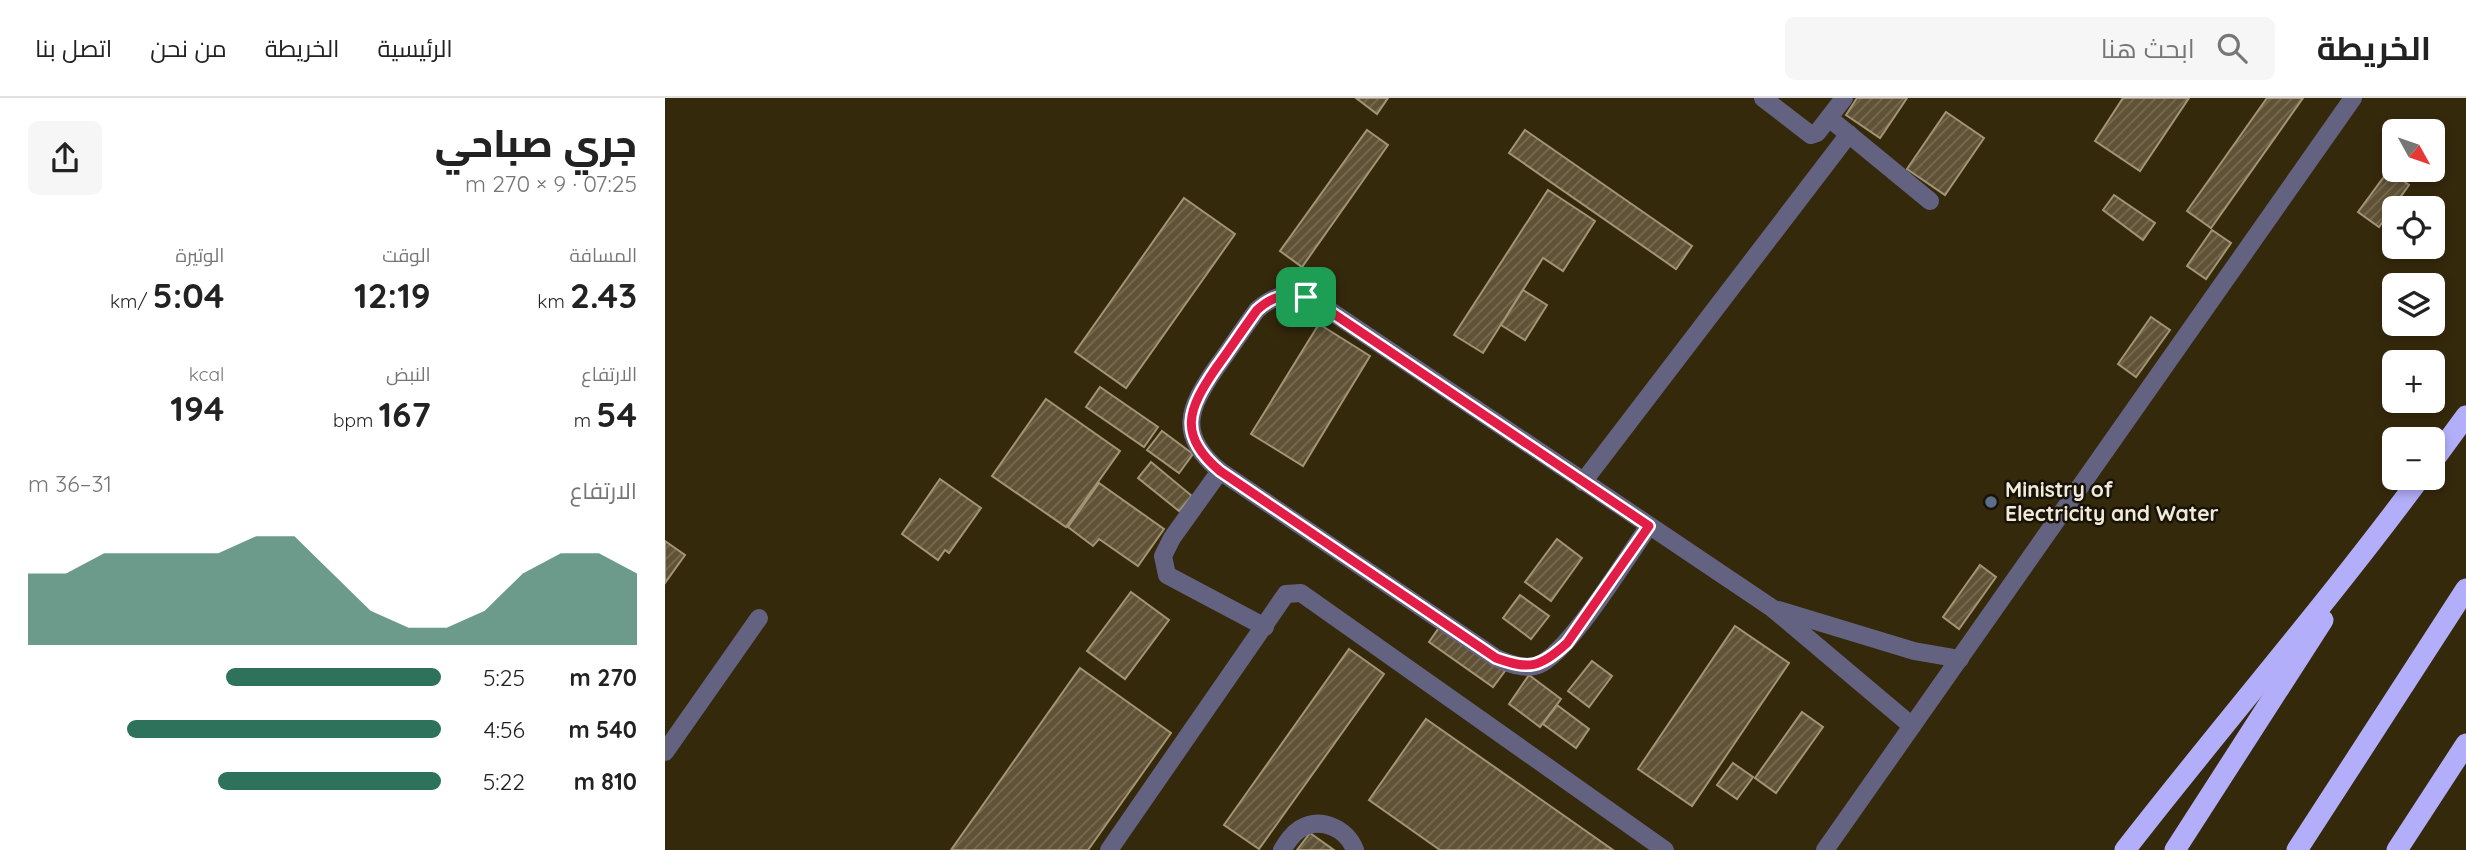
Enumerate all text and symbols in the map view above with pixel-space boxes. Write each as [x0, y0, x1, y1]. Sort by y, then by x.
search box [1785, 17, 2275, 80]
text: الخريطة [2317, 27, 2431, 68]
icon: search [2213, 29, 2251, 67]
text: ابحث هنا [2101, 32, 2195, 65]
text: اتصل بنا [35, 33, 112, 63]
text: من نحن [150, 33, 227, 63]
text: الخريطة [265, 33, 340, 63]
text: الرئيسية [378, 33, 453, 63]
text: جري صباحي [435, 119, 637, 167]
north arrow [2382, 119, 2445, 182]
map controls [2382, 119, 2445, 490]
button: share [28, 121, 102, 195]
text: 07:25 · 9 × 270 m [465, 169, 637, 198]
button: locate [2382, 196, 2445, 259]
text: الوتيرة [176, 243, 224, 267]
text: الوقت [382, 243, 431, 267]
text: المسافة [569, 243, 637, 267]
pin [1276, 267, 1336, 327]
text: 5:04 [153, 273, 224, 317]
text: 12:19 [354, 273, 431, 317]
text: 2.43 [570, 273, 637, 317]
button: layers [2382, 273, 2445, 336]
icon: arrive [1287, 278, 1325, 316]
text: /km [110, 289, 153, 313]
text: km [537, 289, 570, 313]
button: + [2382, 350, 2445, 413]
text: kcal [189, 362, 224, 386]
text: النبض [386, 362, 431, 386]
text: الارتفاع [581, 362, 637, 386]
text: 194 [170, 386, 224, 430]
text: 167 [378, 392, 431, 436]
text: 54 [596, 392, 637, 436]
text: bpm [333, 408, 378, 432]
text: m [574, 408, 596, 432]
button: − [2382, 427, 2445, 490]
text: 31–36 m [28, 469, 112, 498]
text: الارتفاع [570, 476, 637, 505]
place label: Ministry of Electricity and Water [2005, 476, 2219, 526]
marker: Ministry of Electricity and Water [1983, 494, 1999, 510]
text: 5:25 [483, 663, 525, 692]
text: 270 m [569, 663, 637, 692]
text: 4:56 [484, 715, 525, 744]
text: 540 m [568, 715, 637, 744]
text: 5:22 [483, 767, 525, 796]
text: 810 m [574, 767, 637, 796]

